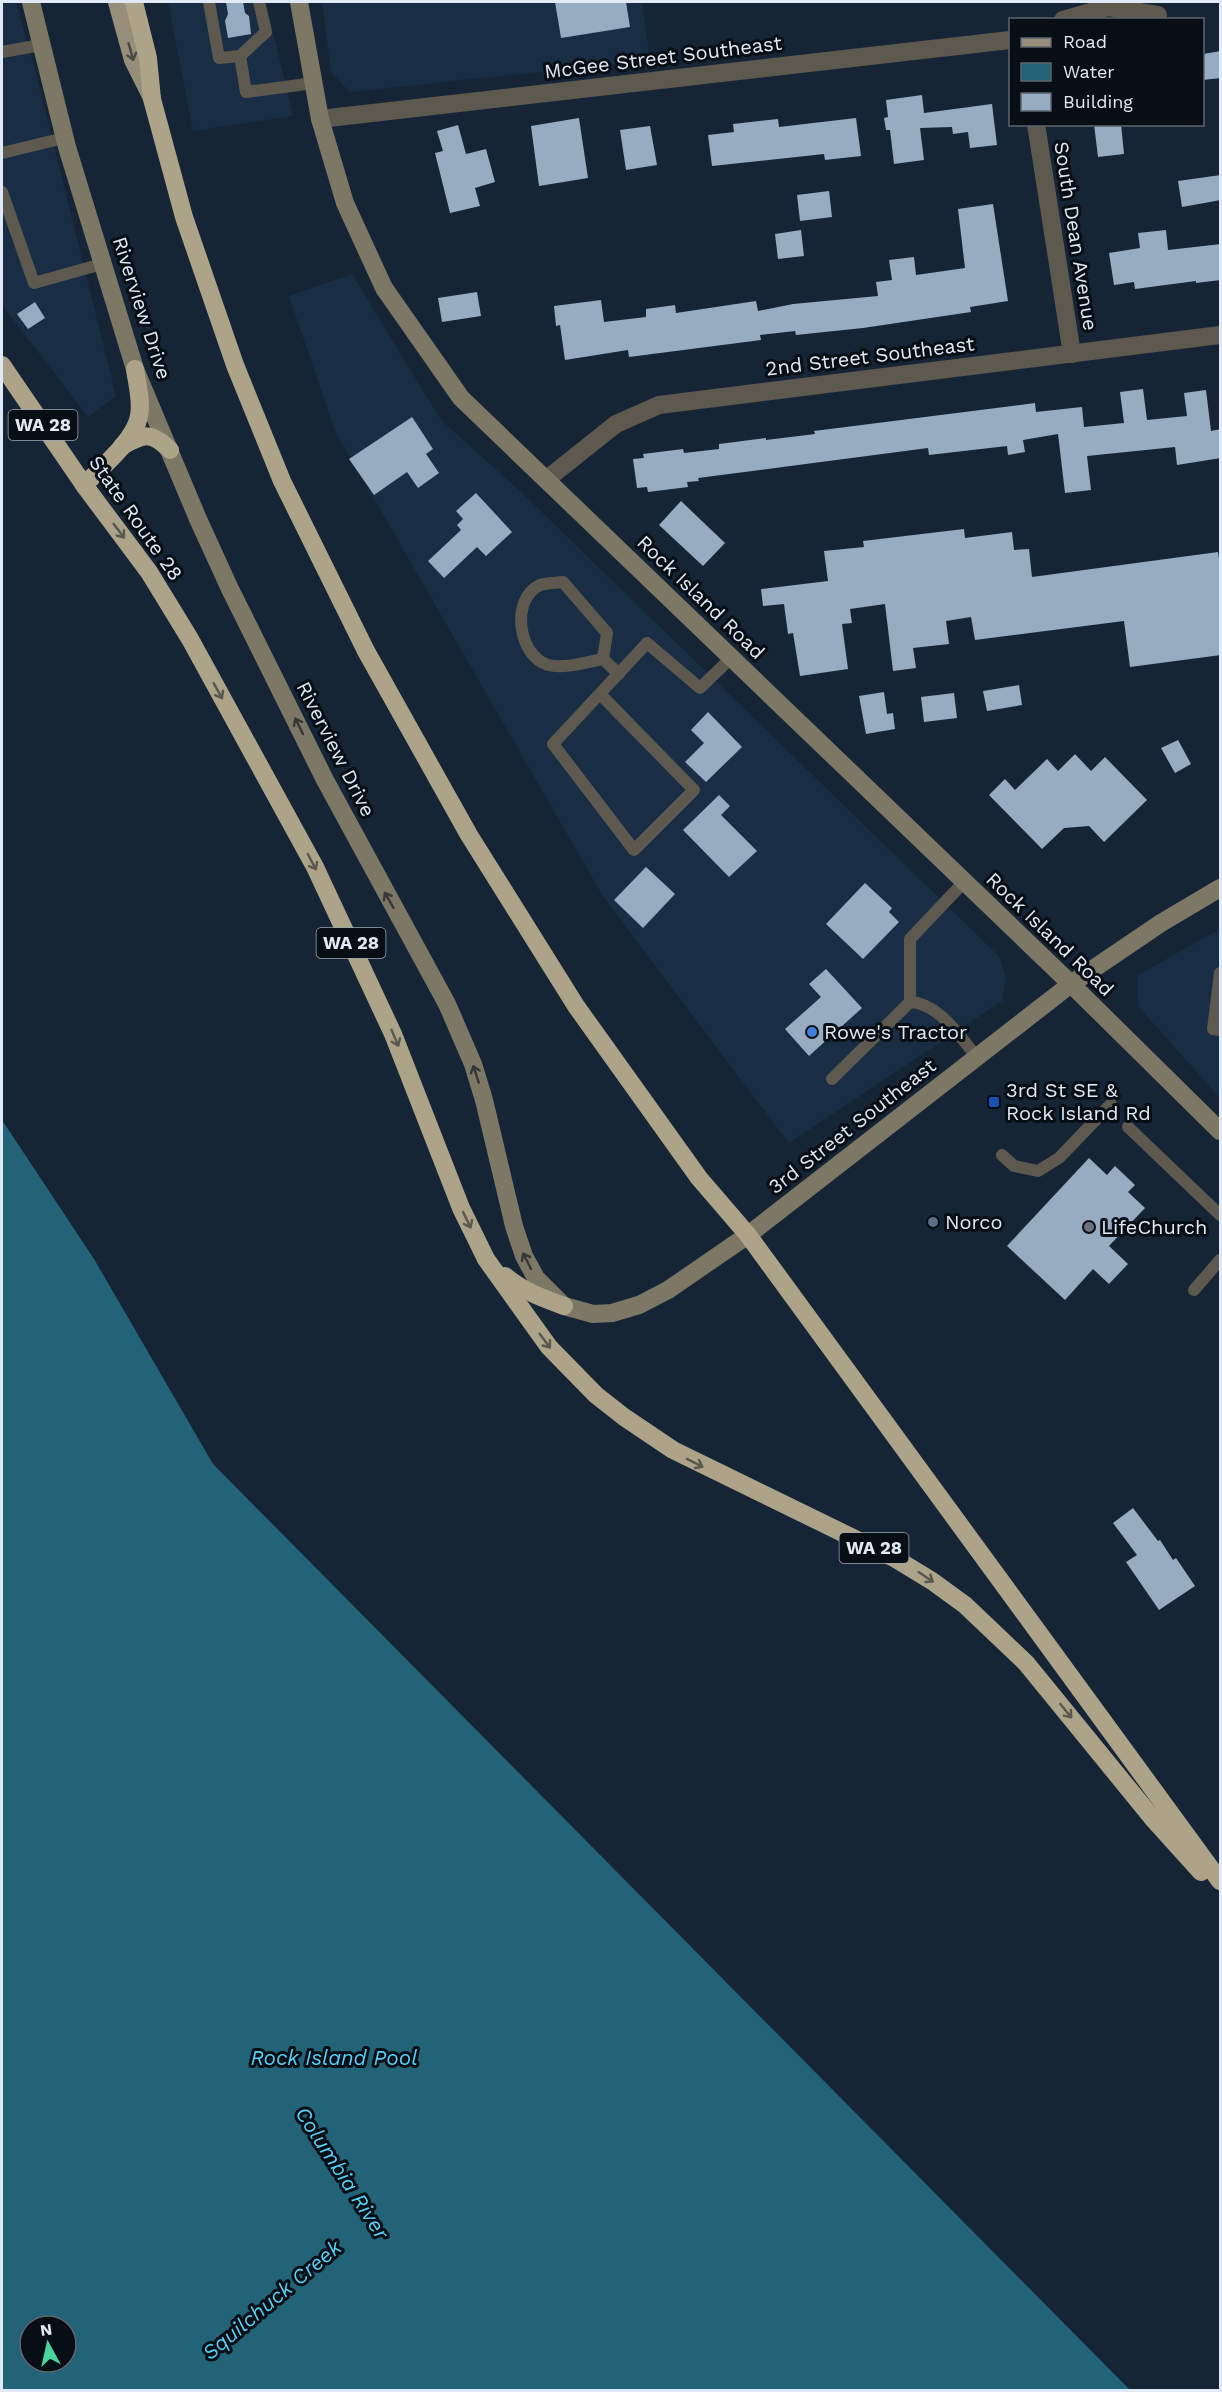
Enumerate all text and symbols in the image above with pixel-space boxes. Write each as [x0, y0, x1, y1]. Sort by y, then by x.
legend [1009, 18, 1204, 126]
street label: McGee Street Southeast [543, 30, 784, 83]
text: Road [1063, 31, 1107, 52]
one-way arrow [126, 42, 137, 61]
text: Water [1063, 61, 1115, 82]
text: Building [1063, 91, 1133, 112]
street label: South Dean Avenue [1049, 140, 1103, 332]
street label: Riverview Drive [108, 234, 176, 382]
street label: 2nd Street Southeast [764, 331, 976, 381]
road number: WA 28 [9, 410, 78, 440]
street label: State Route 28 [84, 451, 188, 585]
one-way arrow [113, 523, 125, 539]
street label: Rock Island Road [632, 530, 770, 664]
street label: Riverview Drive [292, 677, 380, 821]
one-way arrow [213, 682, 225, 699]
one-way arrow [293, 718, 305, 736]
one-way arrow [307, 852, 319, 870]
street label: Rock Island Road [981, 867, 1119, 1001]
one-way arrow [383, 891, 394, 909]
road number: WA 28 [316, 928, 386, 958]
place label: Rowe's Tractor [824, 1020, 967, 1044]
marker: Rowe's Tractor [805, 1025, 819, 1039]
one-way arrow [390, 1029, 401, 1047]
street label: 3rd Street Southeast [764, 1053, 941, 1199]
one-way arrow [470, 1065, 481, 1084]
place label: 3rd St SE & Rock Island Rd [1006, 1078, 1151, 1125]
marker: 3rd St SE & Rock Island Rd [987, 1095, 1001, 1109]
one-way arrow [461, 1210, 473, 1228]
place label: Norco [945, 1210, 1003, 1234]
marker: Norco [926, 1215, 940, 1229]
place label: LifeChurch [1101, 1215, 1207, 1239]
marker: LifeChurch [1082, 1220, 1096, 1234]
one-way arrow [521, 1252, 533, 1270]
one-way arrow [539, 1332, 551, 1348]
one-way arrow [686, 1457, 704, 1469]
road number: WA 28 [840, 1533, 908, 1563]
one-way arrow [917, 1571, 934, 1583]
one-way arrow [1060, 1703, 1073, 1719]
water label: Rock Island Pool [250, 2045, 418, 2070]
water label: Columbia River [290, 2102, 395, 2244]
water label: Squilchuck Creek [197, 2234, 347, 2365]
north arrow [18, 2314, 78, 2374]
text: N [39, 2319, 53, 2340]

